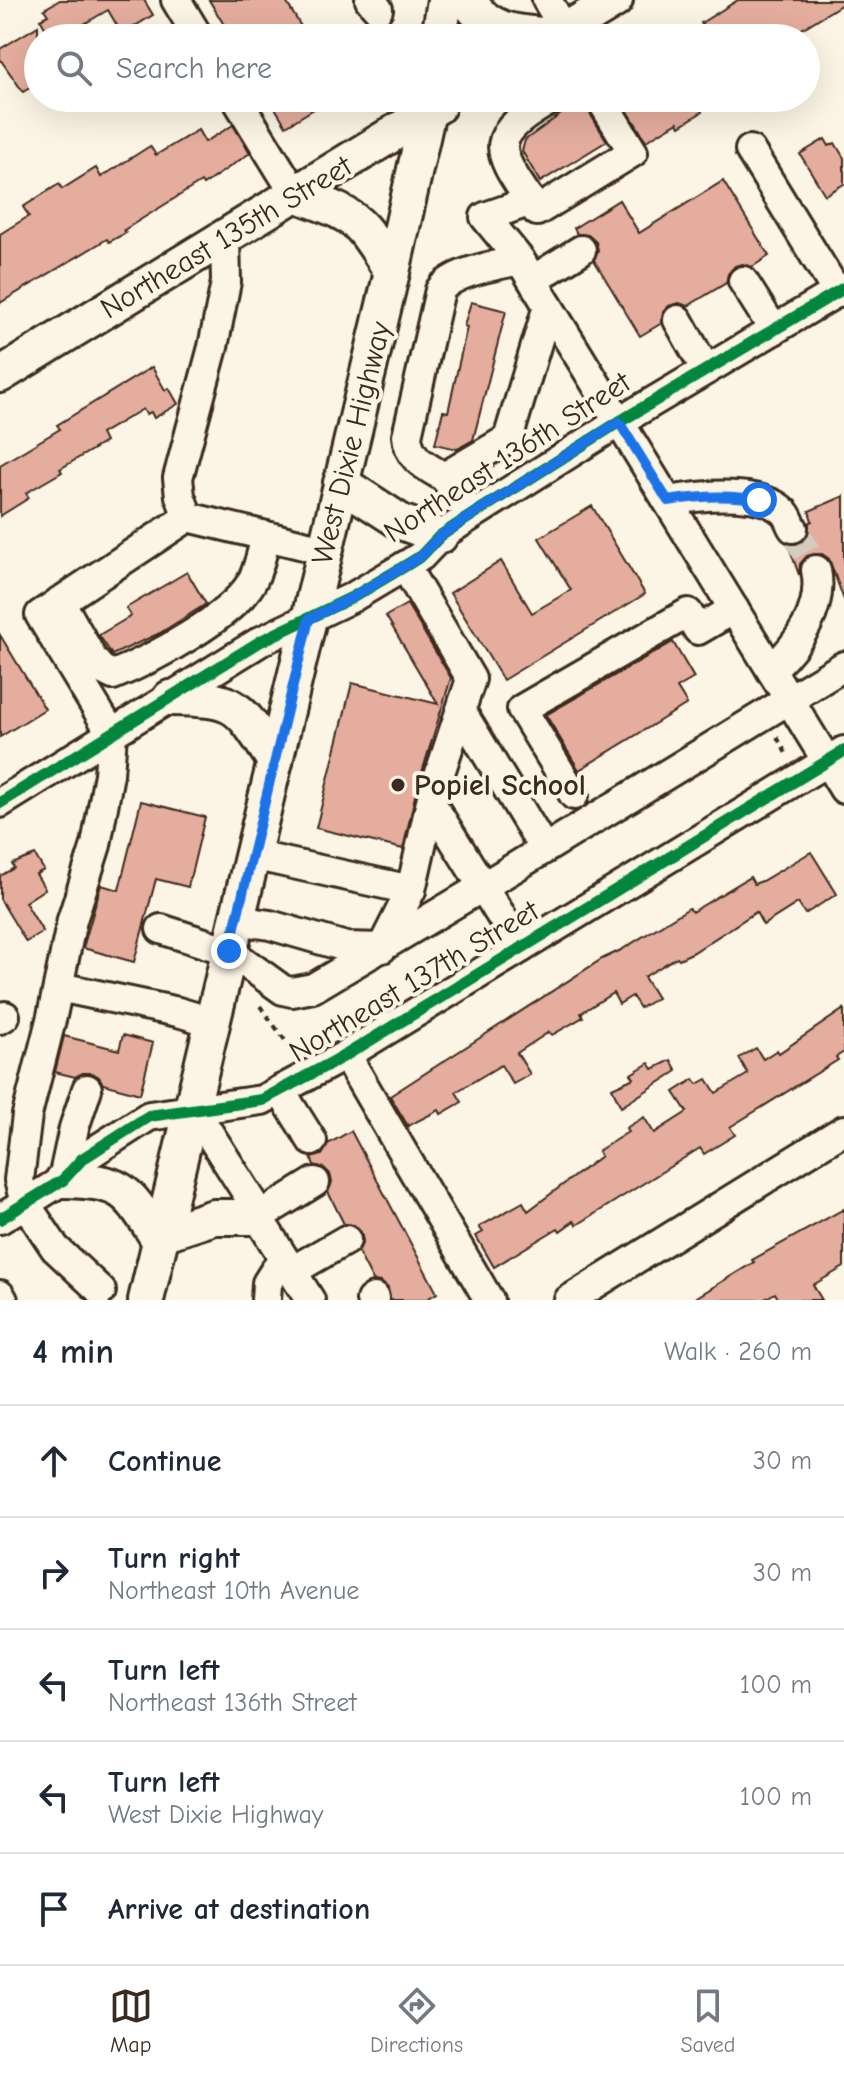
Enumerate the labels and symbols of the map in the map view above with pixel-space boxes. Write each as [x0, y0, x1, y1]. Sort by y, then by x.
street label: Northeast 135th Street [94, 148, 359, 326]
street label: West Dixie Highway [304, 318, 399, 568]
street label: Northeast 136th Street [377, 364, 638, 550]
route start [741, 482, 777, 518]
place label: Popiel School [414, 768, 586, 803]
marker: Popiel School [389, 776, 407, 794]
street label: Northeast 137th Street [283, 892, 547, 1070]
route end [211, 933, 247, 969]

